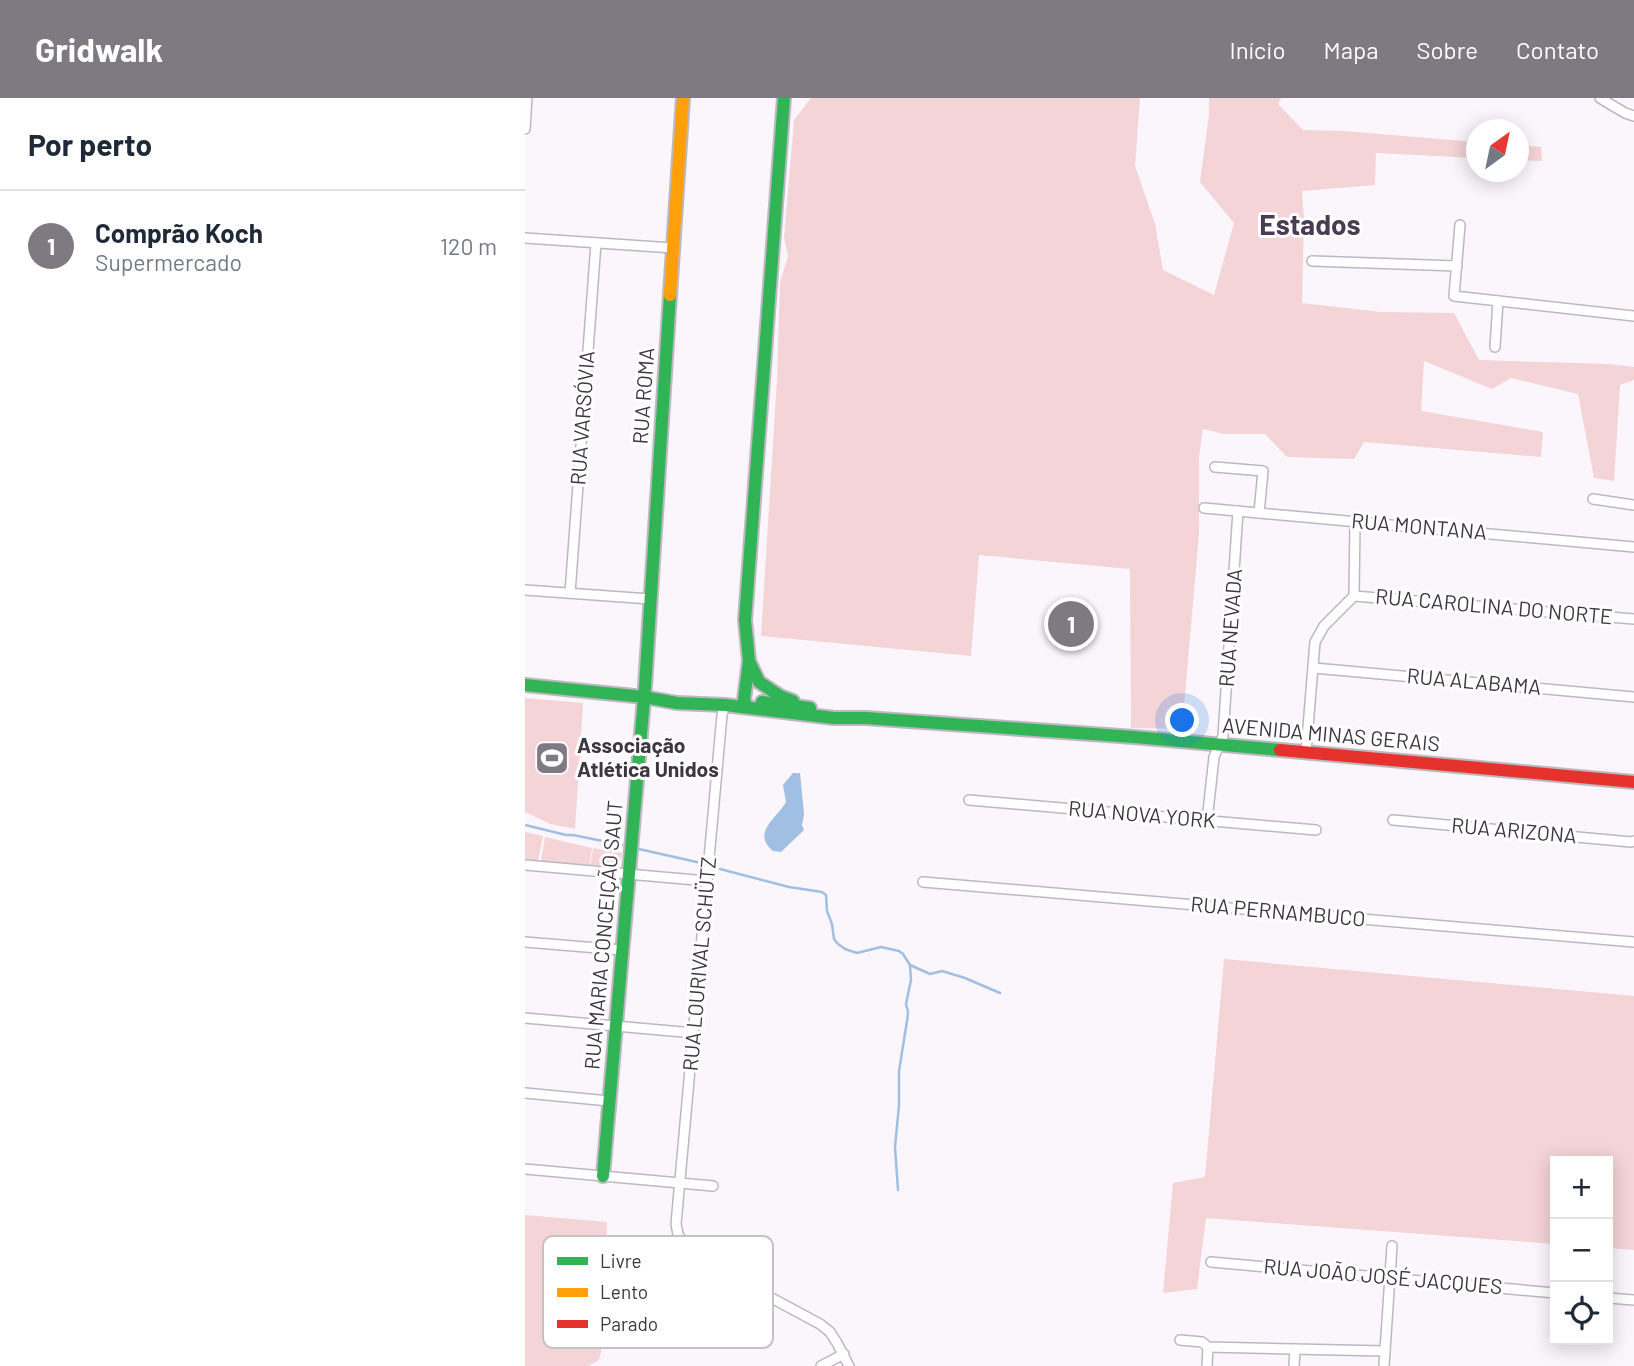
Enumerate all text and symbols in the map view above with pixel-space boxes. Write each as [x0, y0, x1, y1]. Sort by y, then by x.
text: Gridwalk [35, 29, 163, 69]
text: Início [1230, 35, 1286, 64]
text: Mapa [1324, 35, 1378, 64]
text: Sobre [1416, 35, 1478, 64]
text: Contato [1516, 35, 1599, 64]
north arrow [1466, 119, 1529, 182]
text: Por perto [28, 126, 152, 162]
district label: Estados [1259, 207, 1361, 241]
text: Comprão Koch [95, 217, 263, 248]
text: 1 [47, 232, 55, 260]
text: 120 m [440, 232, 497, 260]
text: Supermercado [95, 248, 242, 276]
street label: RUA ROMA [627, 346, 658, 445]
street label: RUA VARSÓVIA [564, 349, 599, 486]
street label: RUA MONTANA [1350, 507, 1488, 544]
street label: RUA NEVADA [1213, 568, 1246, 688]
street label: RUA CAROLINA DO NORTE [1374, 583, 1614, 628]
pin: 1 [1048, 598, 1094, 650]
street label: RUA ALABAMA [1406, 662, 1543, 699]
your location [1165, 703, 1199, 737]
street label: AVENIDA MINAS GERAIS [1221, 712, 1441, 755]
place label: Associação Atlética Unidos [577, 732, 719, 781]
sports icon: Associação Atlética Unidos [533, 739, 571, 777]
street label: RUA NOVA YORK [1067, 795, 1217, 832]
street label: RUA MARIA CONCEIÇÃO SAUT [578, 799, 627, 1070]
street label: RUA ARIZONA [1450, 812, 1578, 847]
street label: RUA LOURIVAL SCHÜTZ [677, 856, 720, 1072]
street label: RUA PERNAMBUCO [1190, 890, 1367, 931]
map controls [1550, 1156, 1613, 1345]
button: + [1550, 1156, 1613, 1219]
button: − [1550, 1219, 1613, 1282]
legend [543, 1236, 773, 1348]
text: Livre [600, 1249, 642, 1272]
street label: RUA JOÃO JOSÉ JACQUES [1263, 1253, 1504, 1298]
text: Lento [600, 1280, 648, 1303]
button: locate [1550, 1282, 1613, 1345]
text: Parado [600, 1312, 658, 1335]

